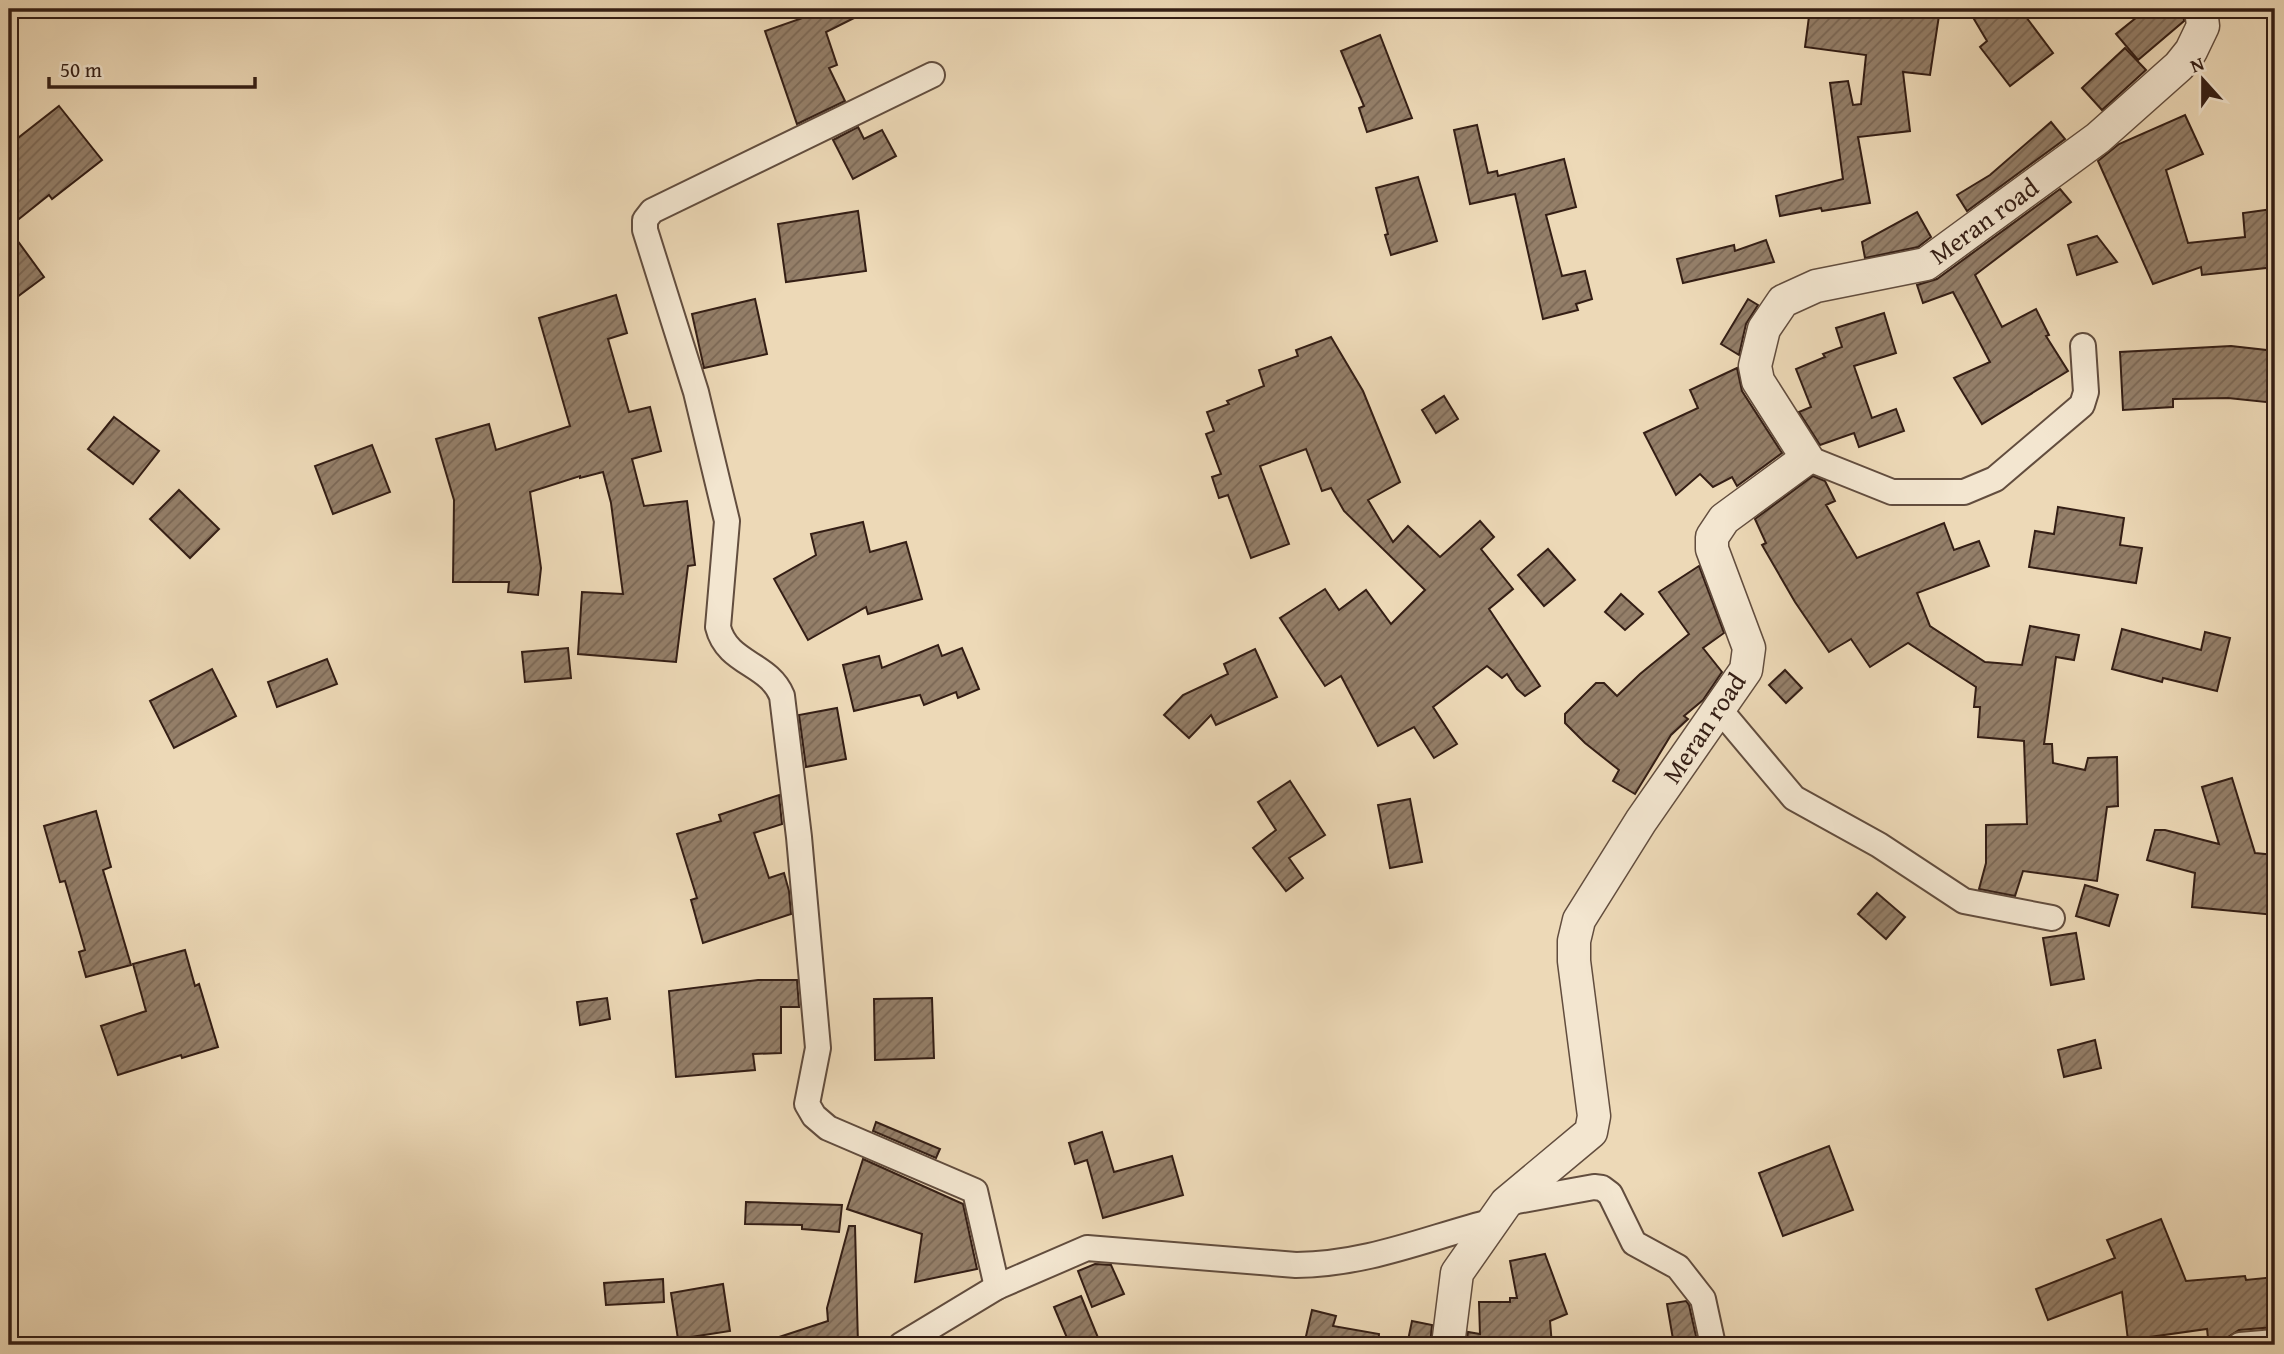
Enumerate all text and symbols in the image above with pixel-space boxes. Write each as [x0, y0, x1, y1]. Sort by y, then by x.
scale bar [49, 46, 256, 90]
north arrow [2168, 46, 2238, 116]
text: N [2186, 49, 2208, 79]
text: 50 m [60, 54, 102, 85]
street label: Meran road [1921, 168, 2046, 274]
street label: Meran road [1652, 664, 1755, 791]

